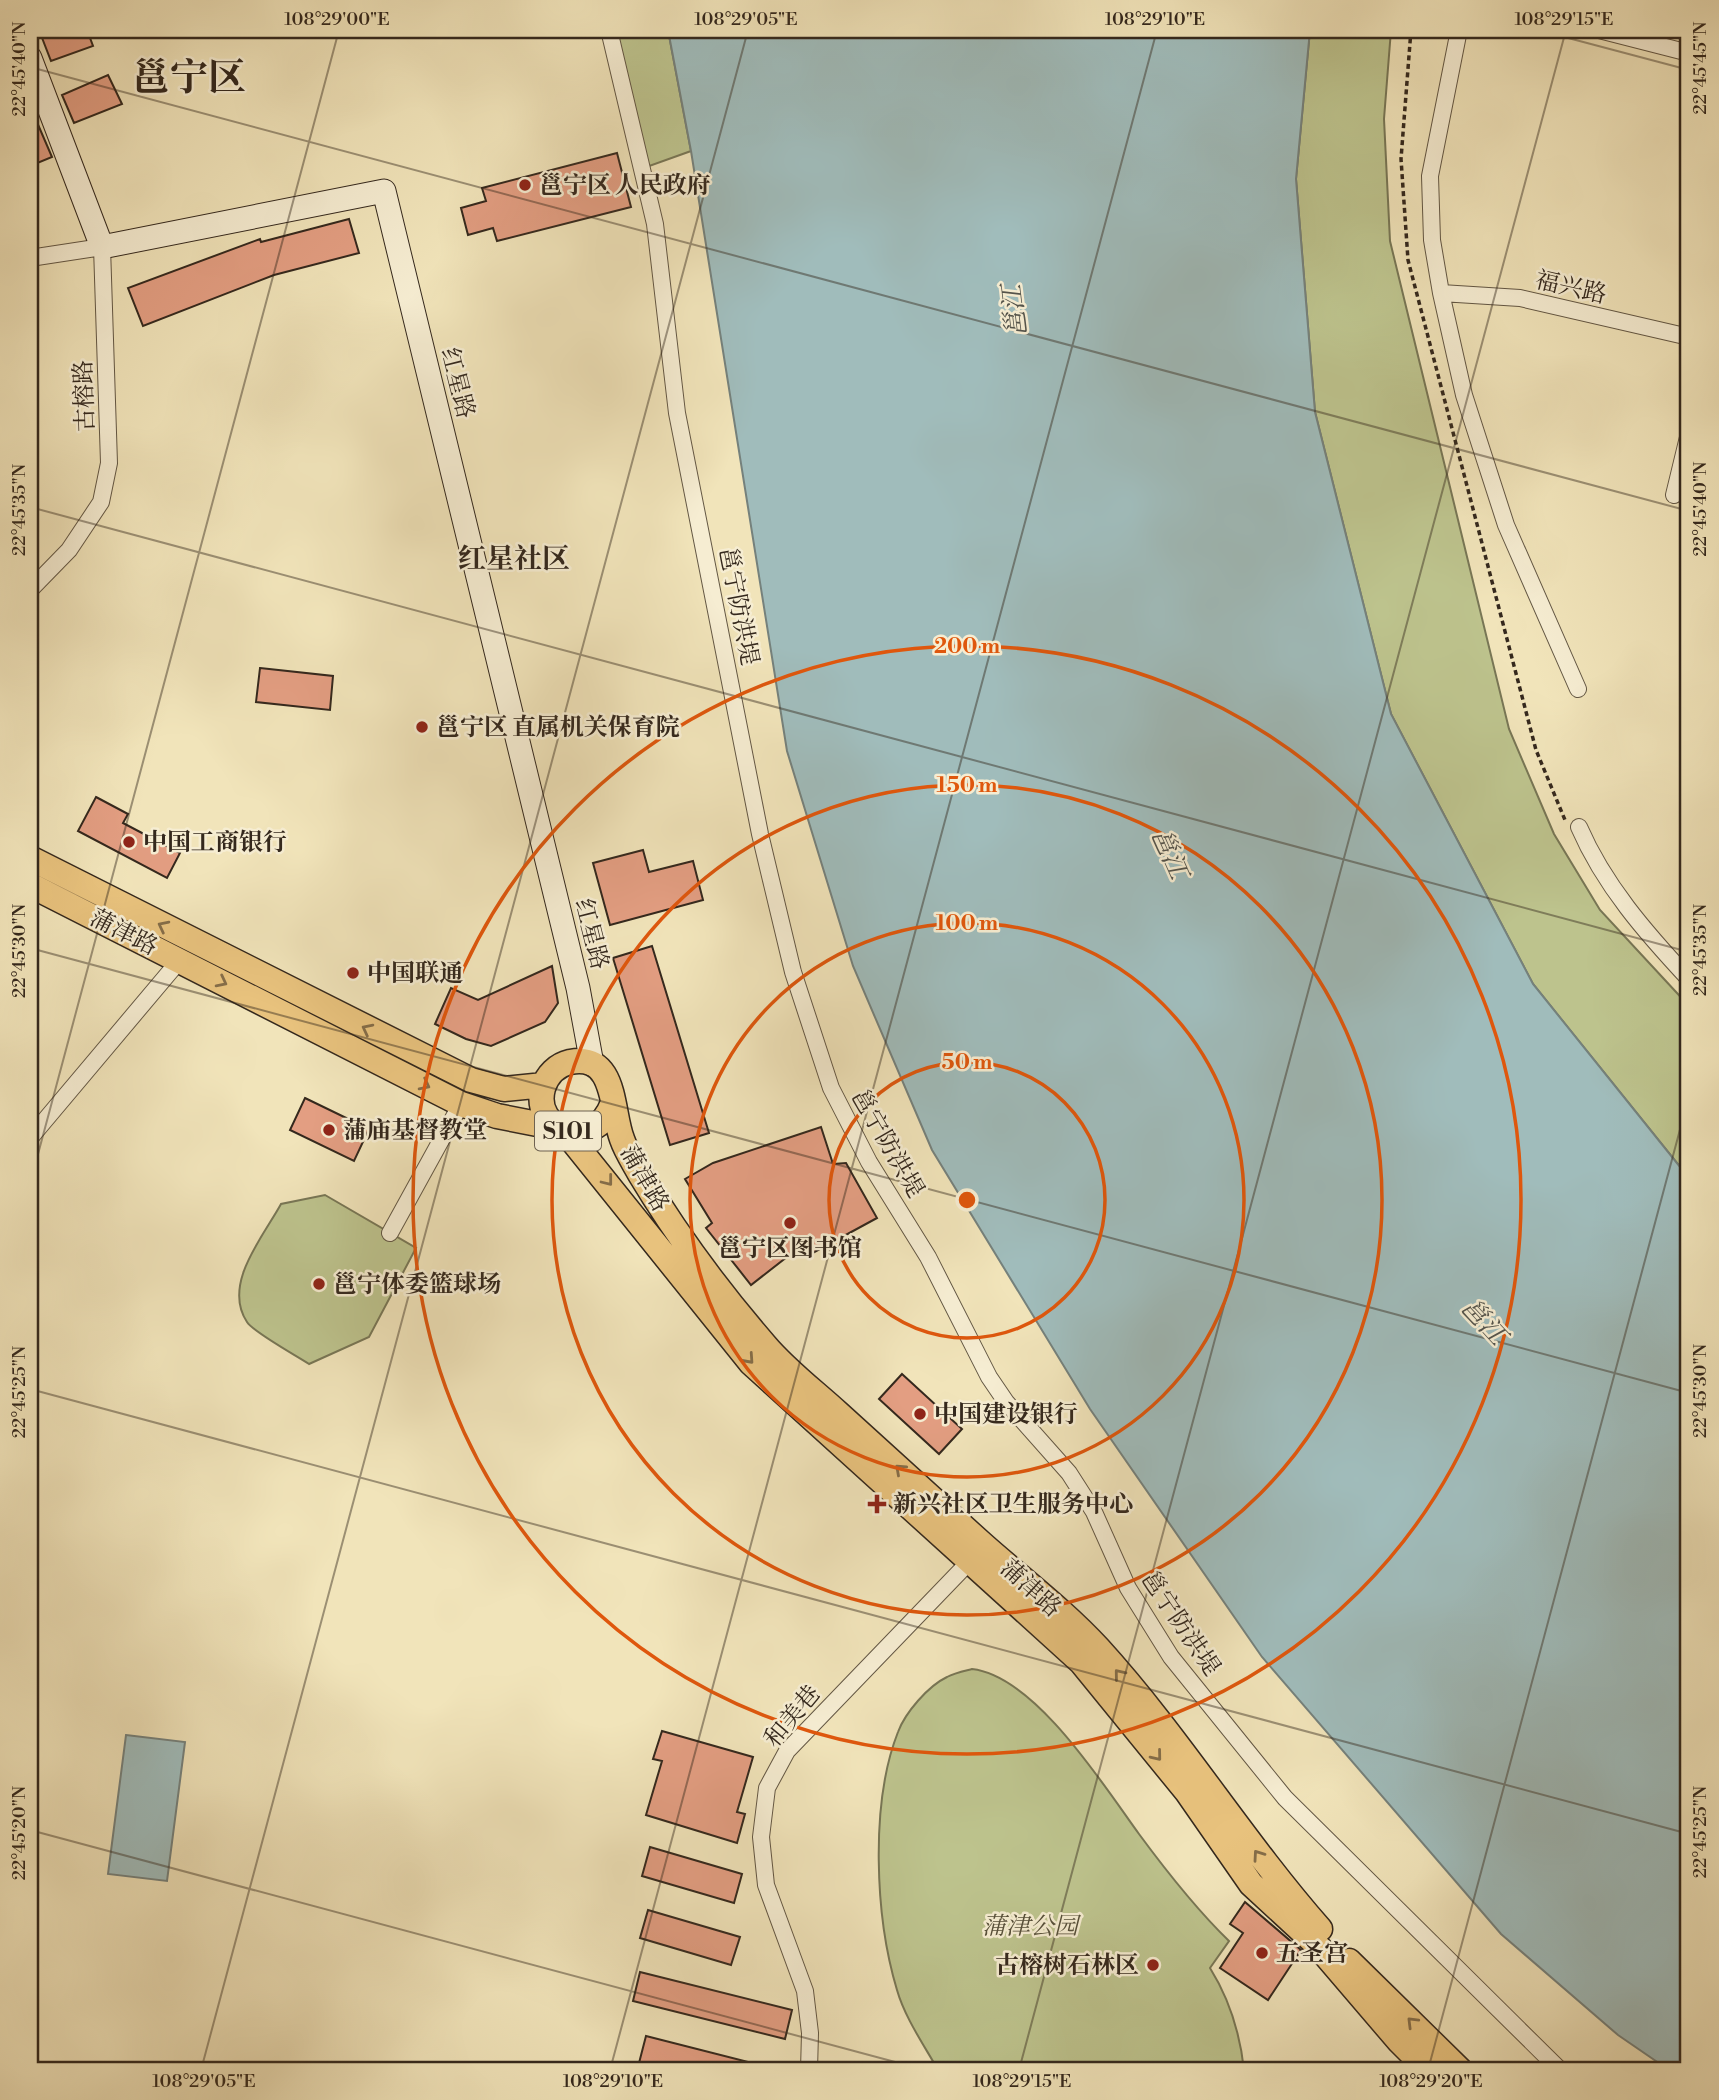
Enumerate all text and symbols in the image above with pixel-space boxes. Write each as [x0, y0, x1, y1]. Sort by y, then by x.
text: 108°29'00"E [284, 8, 390, 31]
text: 108°29'05"E [694, 8, 798, 31]
text: 108°29'10"E [1105, 8, 1205, 31]
text: 108°29'15"E [1514, 8, 1614, 31]
text: 22°45'40"N [8, 21, 31, 116]
text: 22°45'45"N [1689, 21, 1712, 114]
district label: 邕宁区 [132, 55, 246, 102]
place label: 邕宁区 人民政府 [539, 171, 711, 201]
marker: 邕宁区 人民政府 [517, 177, 533, 193]
street label: 福兴路 [1532, 265, 1609, 311]
water label: 邕江 [995, 279, 1034, 339]
street label: 红星路 [434, 345, 480, 422]
street label: 古榕路 [69, 359, 101, 432]
text: 22°45'40"N [1689, 461, 1712, 556]
text: 22°45'35"N [8, 463, 31, 556]
district label: 红星社区 [458, 542, 570, 577]
street label: 邕宁防洪堤 [712, 544, 764, 668]
text: 200 m [934, 634, 1000, 660]
place label: 邕宁区 直属机关保育院 [436, 713, 680, 743]
marker: 邕宁区 直属机关保育院 [414, 719, 430, 735]
text: 150 m [937, 773, 997, 799]
water label: 邕江 [1144, 823, 1196, 887]
place label: 中国工商银行 [143, 828, 287, 858]
marker: 中国工商银行 [121, 834, 137, 850]
street label: 红星路 [568, 896, 614, 973]
text: 22°45'30"N [8, 903, 31, 998]
street label: 蒲津路 [85, 903, 162, 963]
text: 22°45'35"N [1689, 903, 1712, 996]
text: 100 m [936, 911, 998, 937]
one-way arrow [158, 921, 171, 934]
place label: 中国联通 [367, 959, 463, 989]
marker: 中国联通 [345, 965, 361, 981]
one-way arrow [215, 974, 227, 988]
one-way arrow [362, 1023, 374, 1037]
text: 50 m [942, 1050, 992, 1076]
one-way arrow [418, 1076, 430, 1090]
street label: 邕宁防洪堤 [844, 1084, 930, 1203]
road number: S101 [535, 1112, 601, 1150]
place label: 蒲庙基督教堂 [343, 1116, 487, 1146]
marker: 蒲庙基督教堂 [321, 1122, 337, 1138]
street label: 蒲津路 [613, 1140, 675, 1217]
one-way arrow [599, 1173, 612, 1186]
centre of rings [955, 1188, 979, 1212]
marker: 邕宁区图书馆 [782, 1215, 798, 1231]
place label: 邕宁区图书馆 [718, 1234, 862, 1264]
place label: 邕宁体委篮球场 [333, 1270, 501, 1300]
marker: 邕宁体委篮球场 [311, 1276, 327, 1292]
water label: 邕江 [1454, 1292, 1515, 1355]
text: 22°45'30"N [1689, 1343, 1712, 1438]
text: 22°45'25"N [8, 1345, 31, 1438]
one-way arrow [741, 1351, 753, 1364]
place label: 中国建设银行 [934, 1400, 1078, 1430]
marker: 中国建设银行 [912, 1406, 928, 1422]
one-way arrow [895, 1465, 908, 1477]
place label: 新兴社区卫生服务中心 [893, 1490, 1133, 1520]
marker: 新兴社区卫生服务中心 [867, 1494, 887, 1514]
street label: 蒲津路 [994, 1554, 1067, 1624]
street label: 邕宁防洪堤 [1134, 1565, 1226, 1682]
one-way arrow [1115, 1670, 1128, 1682]
street label: 和美巷 [758, 1679, 827, 1754]
one-way arrow [1149, 1748, 1161, 1761]
text: 22°45'20"N [8, 1785, 31, 1880]
text: 22°45'25"N [1689, 1785, 1712, 1878]
one-way arrow [1254, 1850, 1266, 1863]
park label: 蒲津公园 [982, 1912, 1082, 1942]
place label: 五圣宫 [1276, 1939, 1348, 1969]
marker: 五圣宫 [1254, 1945, 1270, 1961]
place label: 古榕树石林区 [995, 1951, 1139, 1981]
marker: 古榕树石林区 [1145, 1957, 1161, 1973]
one-way arrow [1407, 2018, 1420, 2031]
text: 108°29'05"E [152, 2070, 256, 2093]
text: 108°29'10"E [563, 2070, 663, 2093]
text: 108°29'15"E [972, 2070, 1072, 2093]
text: 108°29'20"E [1379, 2070, 1483, 2093]

